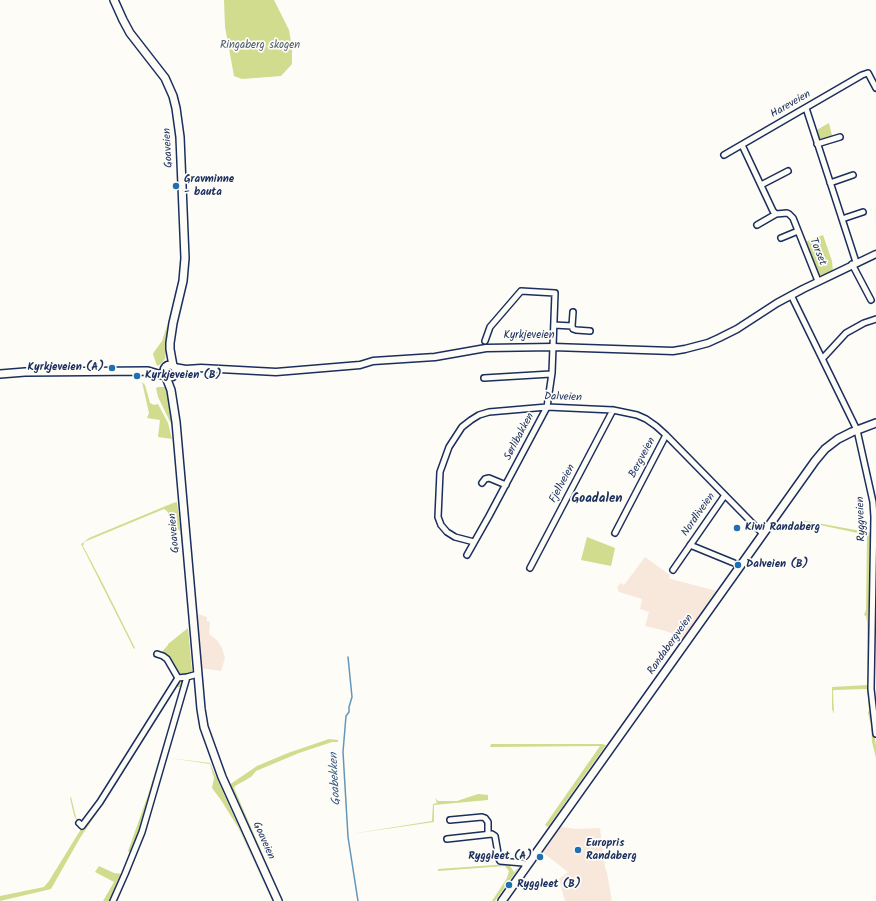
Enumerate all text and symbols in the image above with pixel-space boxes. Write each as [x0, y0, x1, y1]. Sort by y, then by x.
park label: Ringaberg skogen [220, 39, 300, 53]
street label: Hareveien [769, 88, 813, 122]
street label: Goaveien [161, 128, 177, 168]
place label: Gravminne - bauta [184, 173, 234, 199]
marker: Gravminne - bauta [171, 181, 181, 191]
street label: Torset [806, 236, 828, 268]
street label: Kyrkjeveien [503, 329, 555, 343]
place label: Kyrkjeveien (A) [27, 361, 104, 375]
marker: Kyrkjeveien (A) [107, 363, 117, 373]
place label: Kyrkjeveien (B) [145, 369, 221, 383]
marker: Kyrkjeveien (B) [132, 371, 142, 381]
street label: Dalveien [544, 391, 582, 405]
street label: Sørlibakken [502, 411, 538, 463]
street label: Bergveien [627, 436, 659, 480]
street label: Fjellveien [547, 462, 579, 506]
street label: Nordliveien [679, 491, 719, 539]
district label: Goadalen [572, 492, 622, 508]
street label: Ryggveien [855, 496, 869, 542]
street label: Goaveien [167, 513, 183, 553]
place label: Kiwi Randaberg [745, 521, 820, 535]
marker: Kiwi Randaberg [732, 523, 742, 533]
place label: Dalveien (B) [746, 558, 808, 572]
marker: Dalveien (B) [733, 560, 743, 570]
street label: Randabergveien [645, 612, 697, 678]
water label: Goabekken [327, 752, 345, 806]
street label: Goaveien [249, 820, 277, 862]
place label: Europris Randaberg [586, 837, 637, 863]
marker: Europris Randaberg [573, 845, 583, 855]
place label: Ryggleet (A) [468, 850, 532, 864]
marker: Ryggleet (A) [535, 852, 545, 862]
place label: Ryggleet (B) [517, 878, 581, 892]
marker: Ryggleet (B) [504, 880, 514, 890]

